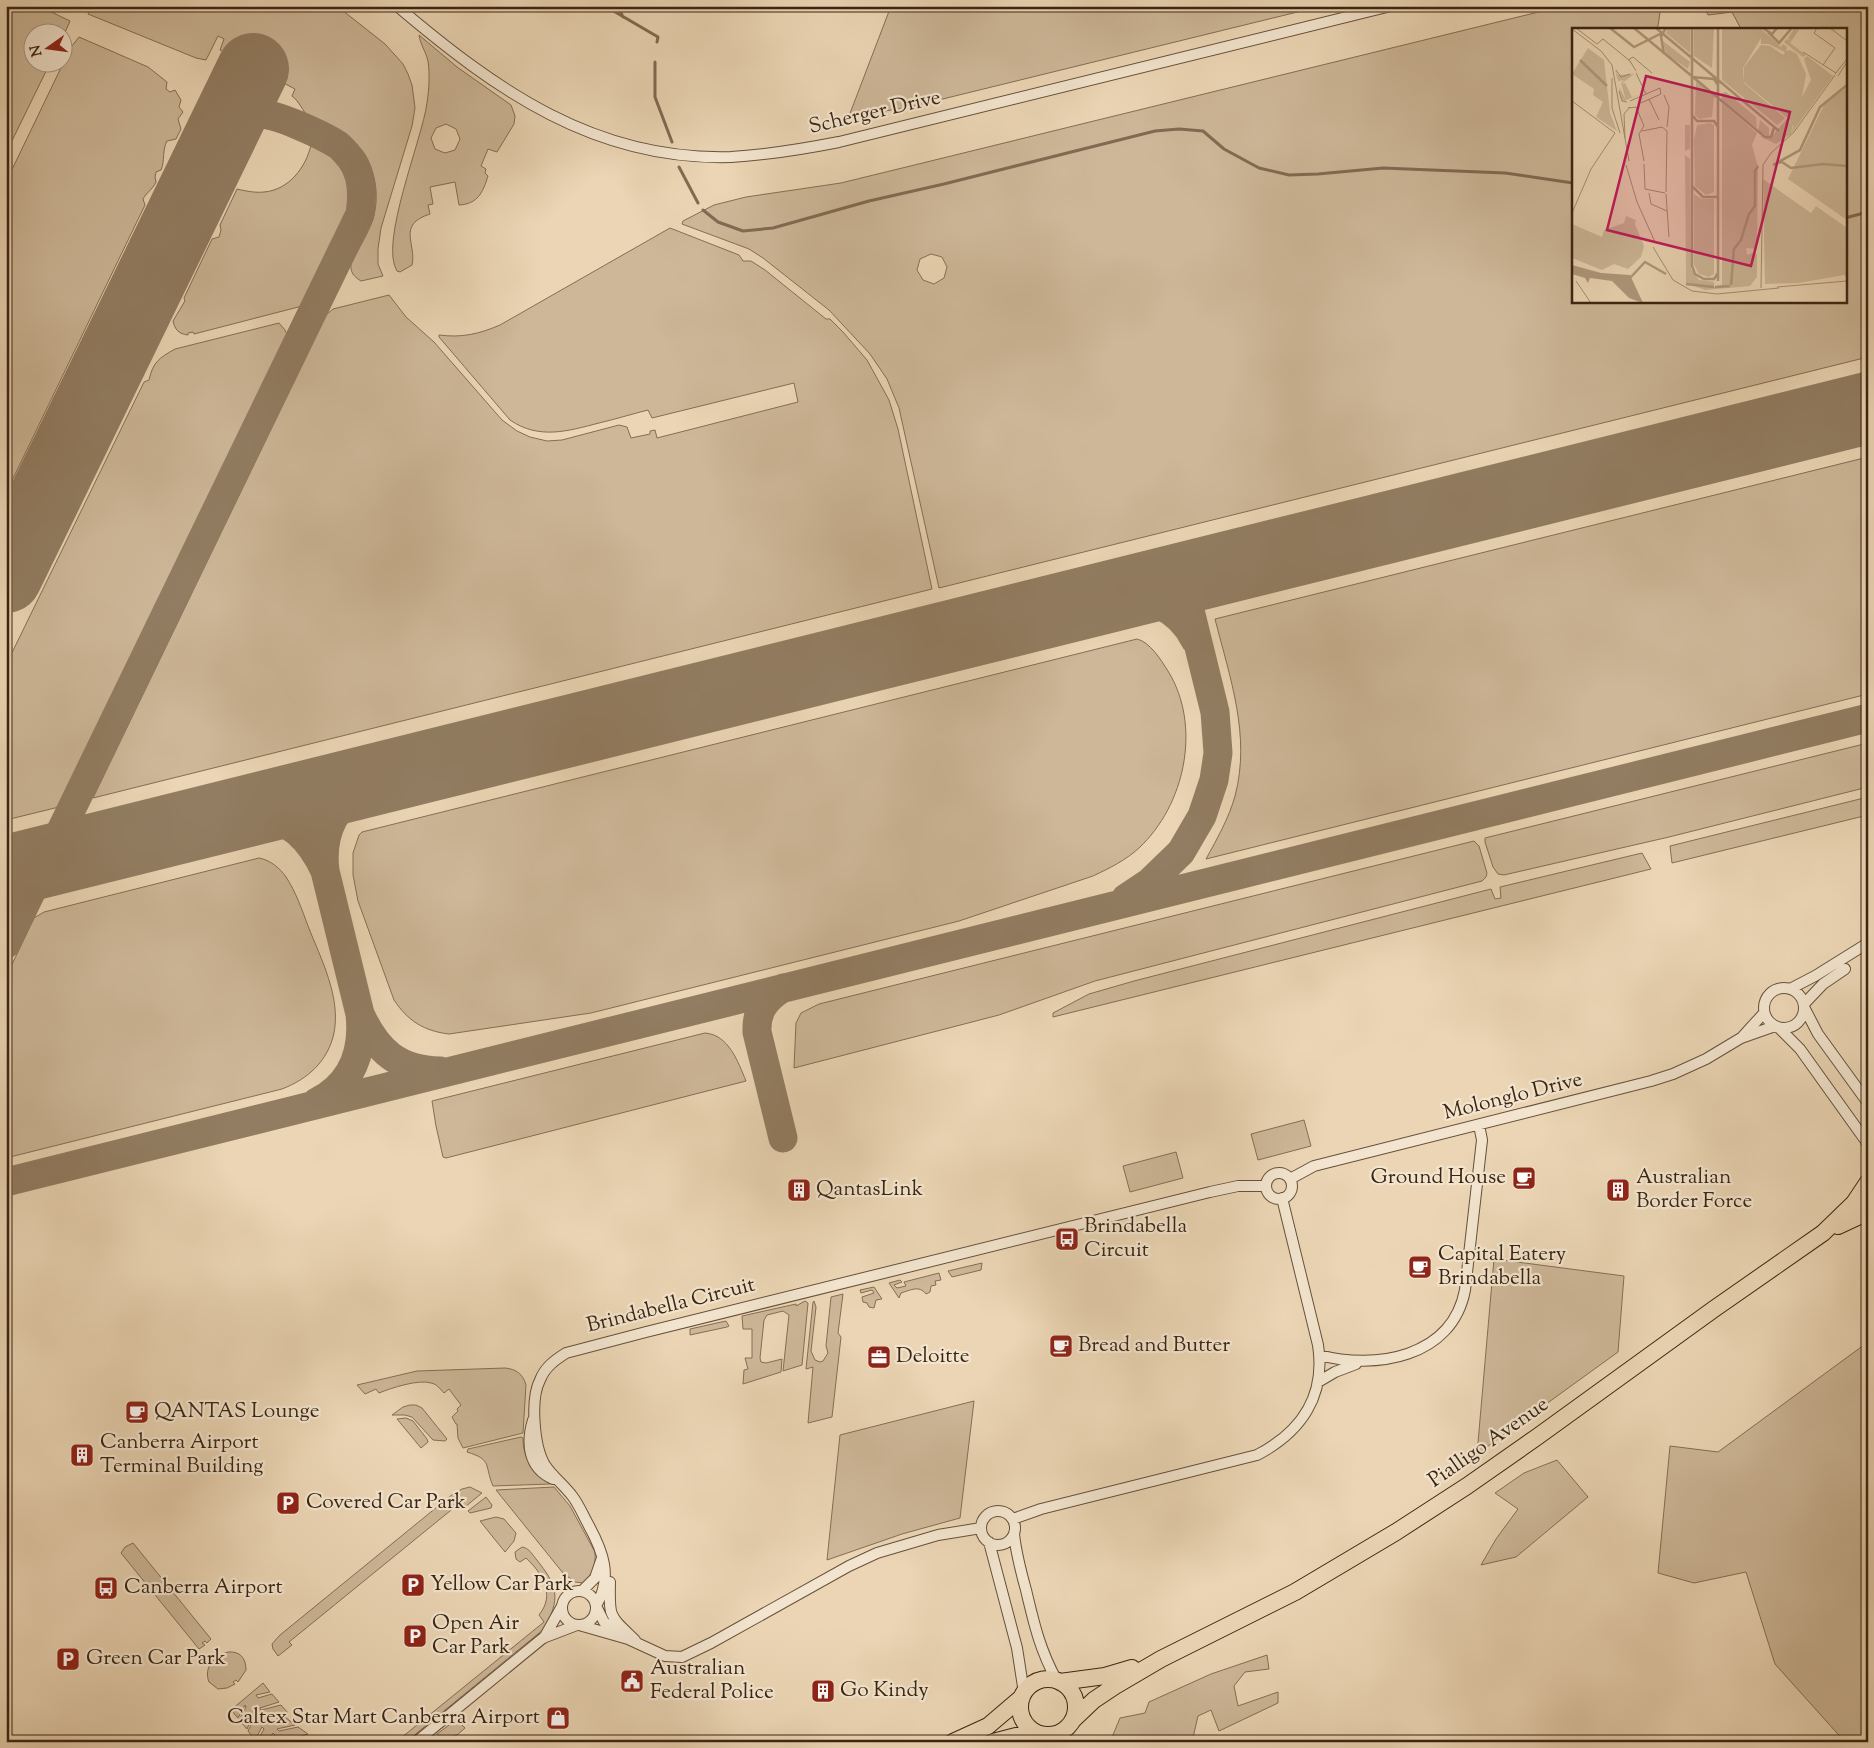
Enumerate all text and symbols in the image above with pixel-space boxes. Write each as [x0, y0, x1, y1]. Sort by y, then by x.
north arrow [22, 22, 72, 72]
inset map [1572, 28, 1846, 302]
text: N [26, 43, 48, 59]
street label: Scherger Drive [806, 83, 944, 143]
street label: Molonglo Drive [1440, 1065, 1586, 1129]
place label: Ground House [1371, 1163, 1506, 1193]
place label: Australian Border Force [1636, 1163, 1752, 1217]
cafe icon: Ground House [1511, 1165, 1537, 1191]
place label: QantasLink [816, 1175, 924, 1205]
building icon: QantasLink [786, 1177, 812, 1203]
building icon: Australian Border Force [1605, 1177, 1631, 1203]
place label: Brindabella Circuit [1084, 1212, 1187, 1266]
bus stop icon: Brindabella Circuit [1054, 1226, 1080, 1252]
place label: Capital Eatery Brindabella [1438, 1240, 1567, 1294]
cafe icon: Capital Eatery Brindabella [1407, 1254, 1433, 1280]
street label: Brindabella Circuit [584, 1271, 758, 1341]
place label: Bread and Butter [1078, 1331, 1230, 1361]
cafe icon: Bread and Butter [1048, 1333, 1074, 1359]
place label: Deloitte [896, 1342, 969, 1372]
office icon: Deloitte [866, 1344, 892, 1370]
street label: Pialligo Avenue [1423, 1390, 1555, 1496]
place label: QANTAS Lounge [154, 1397, 319, 1427]
cafe icon: QANTAS Lounge [124, 1399, 150, 1425]
place label: Canberra Airport Terminal Building [100, 1428, 264, 1482]
building icon: Canberra Airport Terminal Building [69, 1442, 95, 1468]
place label: Covered Car Park [306, 1488, 466, 1518]
parking icon: Covered Car Park [275, 1490, 301, 1516]
place label: Yellow Car Park [430, 1570, 574, 1600]
parking icon: Yellow Car Park [400, 1572, 426, 1598]
place label: Canberra Airport [124, 1573, 283, 1603]
bus stop icon: Canberra Airport [93, 1575, 119, 1601]
place label: Open Air Car Park [432, 1609, 519, 1663]
parking icon: Open Air Car Park [402, 1623, 428, 1649]
place label: Green Car Park [86, 1644, 227, 1674]
parking icon: Green Car Park [55, 1646, 81, 1672]
place label: Australian Federal Police [650, 1654, 774, 1708]
public building icon: Australian Federal Police [619, 1668, 645, 1694]
place label: Go Kindy [840, 1676, 929, 1706]
building icon: Go Kindy [810, 1678, 836, 1704]
place label: Caltex Star Mart Canberra Airport [227, 1703, 540, 1733]
shop icon: Caltex Star Mart Canberra Airport [545, 1705, 571, 1731]

